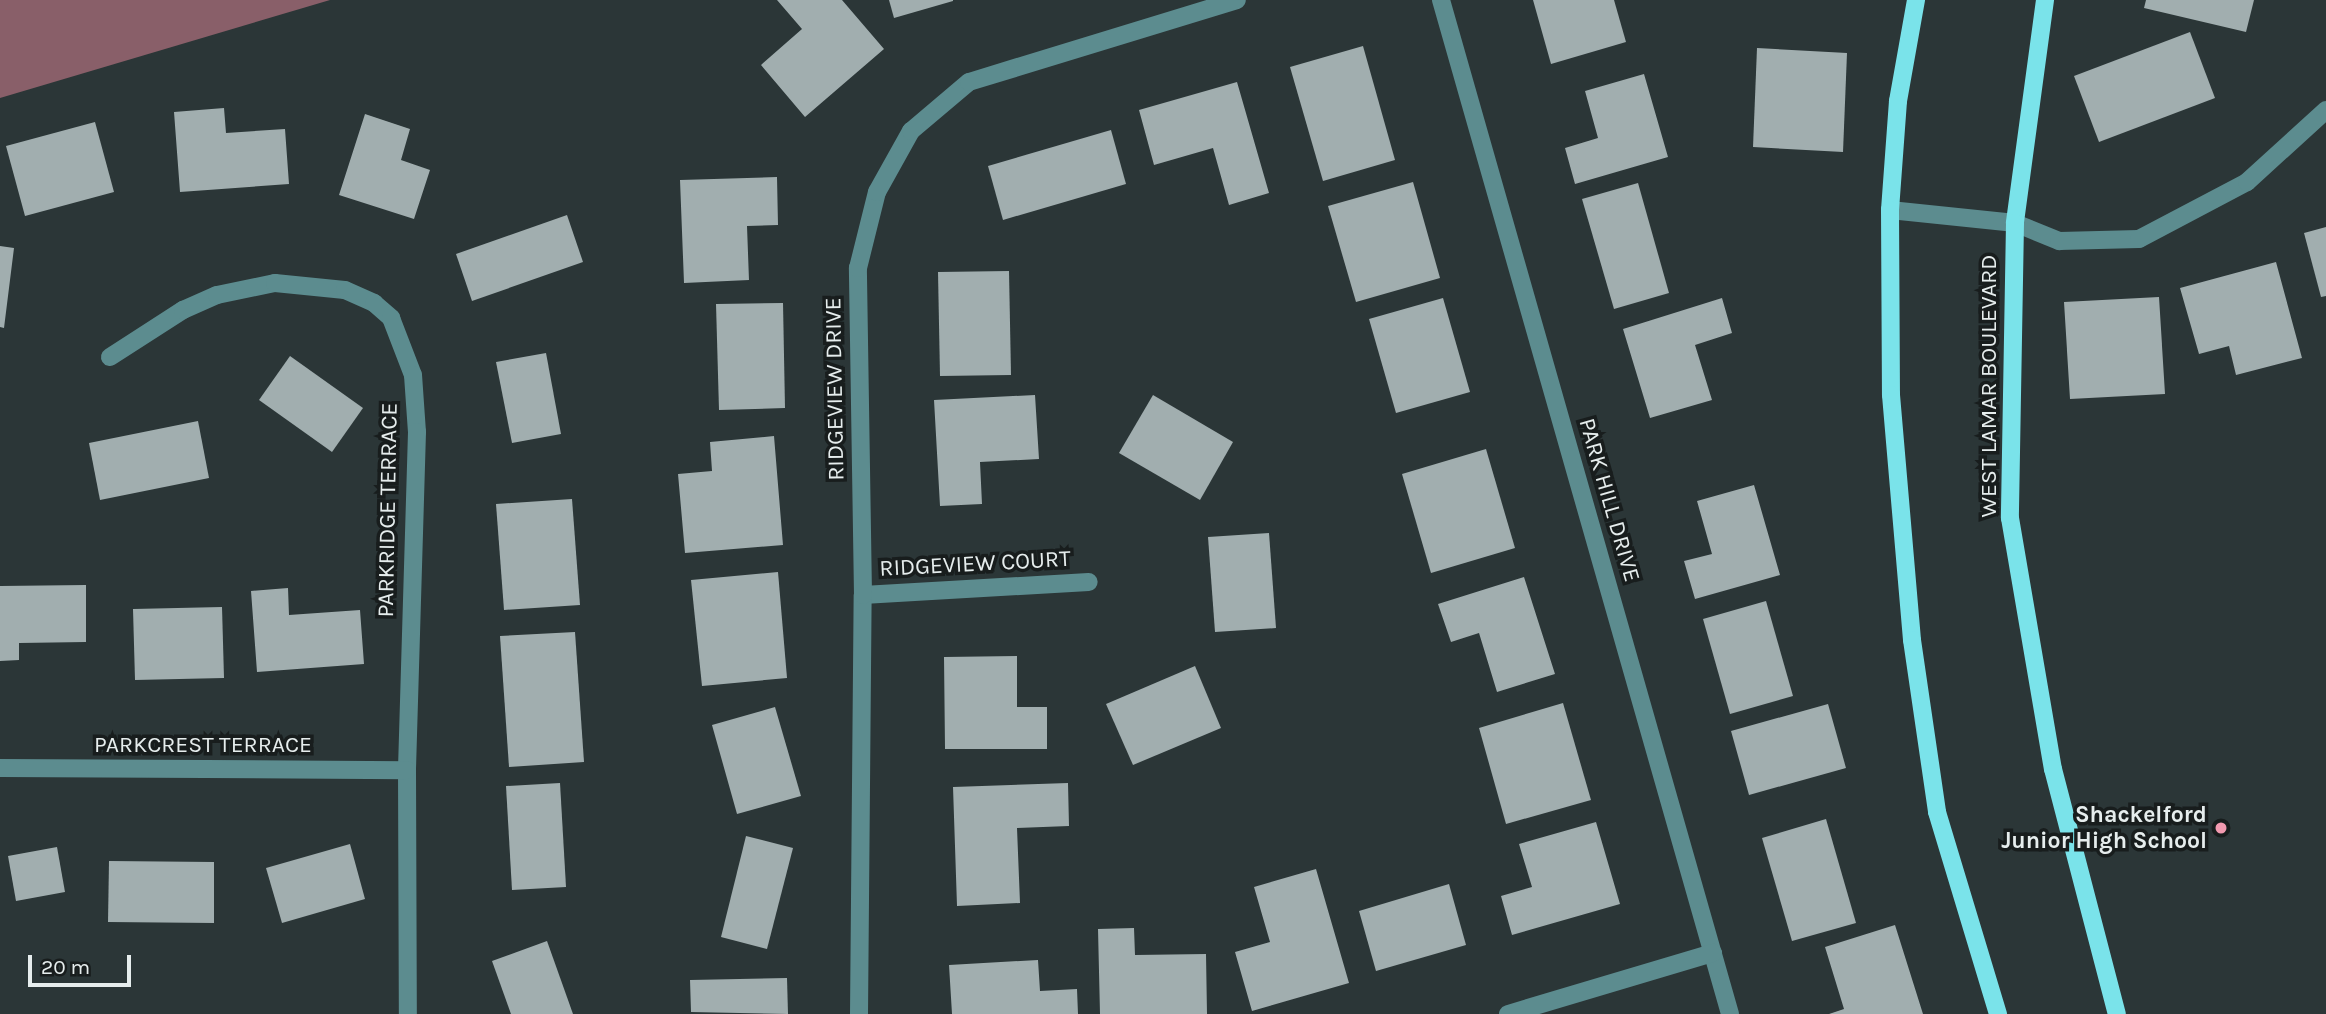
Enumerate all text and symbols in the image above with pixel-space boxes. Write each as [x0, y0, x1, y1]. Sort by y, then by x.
street label: WEST LAMAR BOULEVARD [1975, 254, 2003, 518]
street label: RIDGEVIEW DRIVE [820, 297, 850, 481]
street label: PARKRIDGE TERRACE [372, 402, 404, 618]
street label: PARK HILL DRIVE [1572, 415, 1646, 585]
street label: RIDGEVIEW COURT [879, 545, 1071, 583]
street label: PARKCREST TERRACE [94, 731, 312, 759]
place label: Shackelford Junior High School [2001, 801, 2207, 855]
marker: Shackelford Junior High School [2213, 820, 2229, 836]
scale bar [32, 940, 135, 984]
text: 20 m [41, 955, 90, 979]

